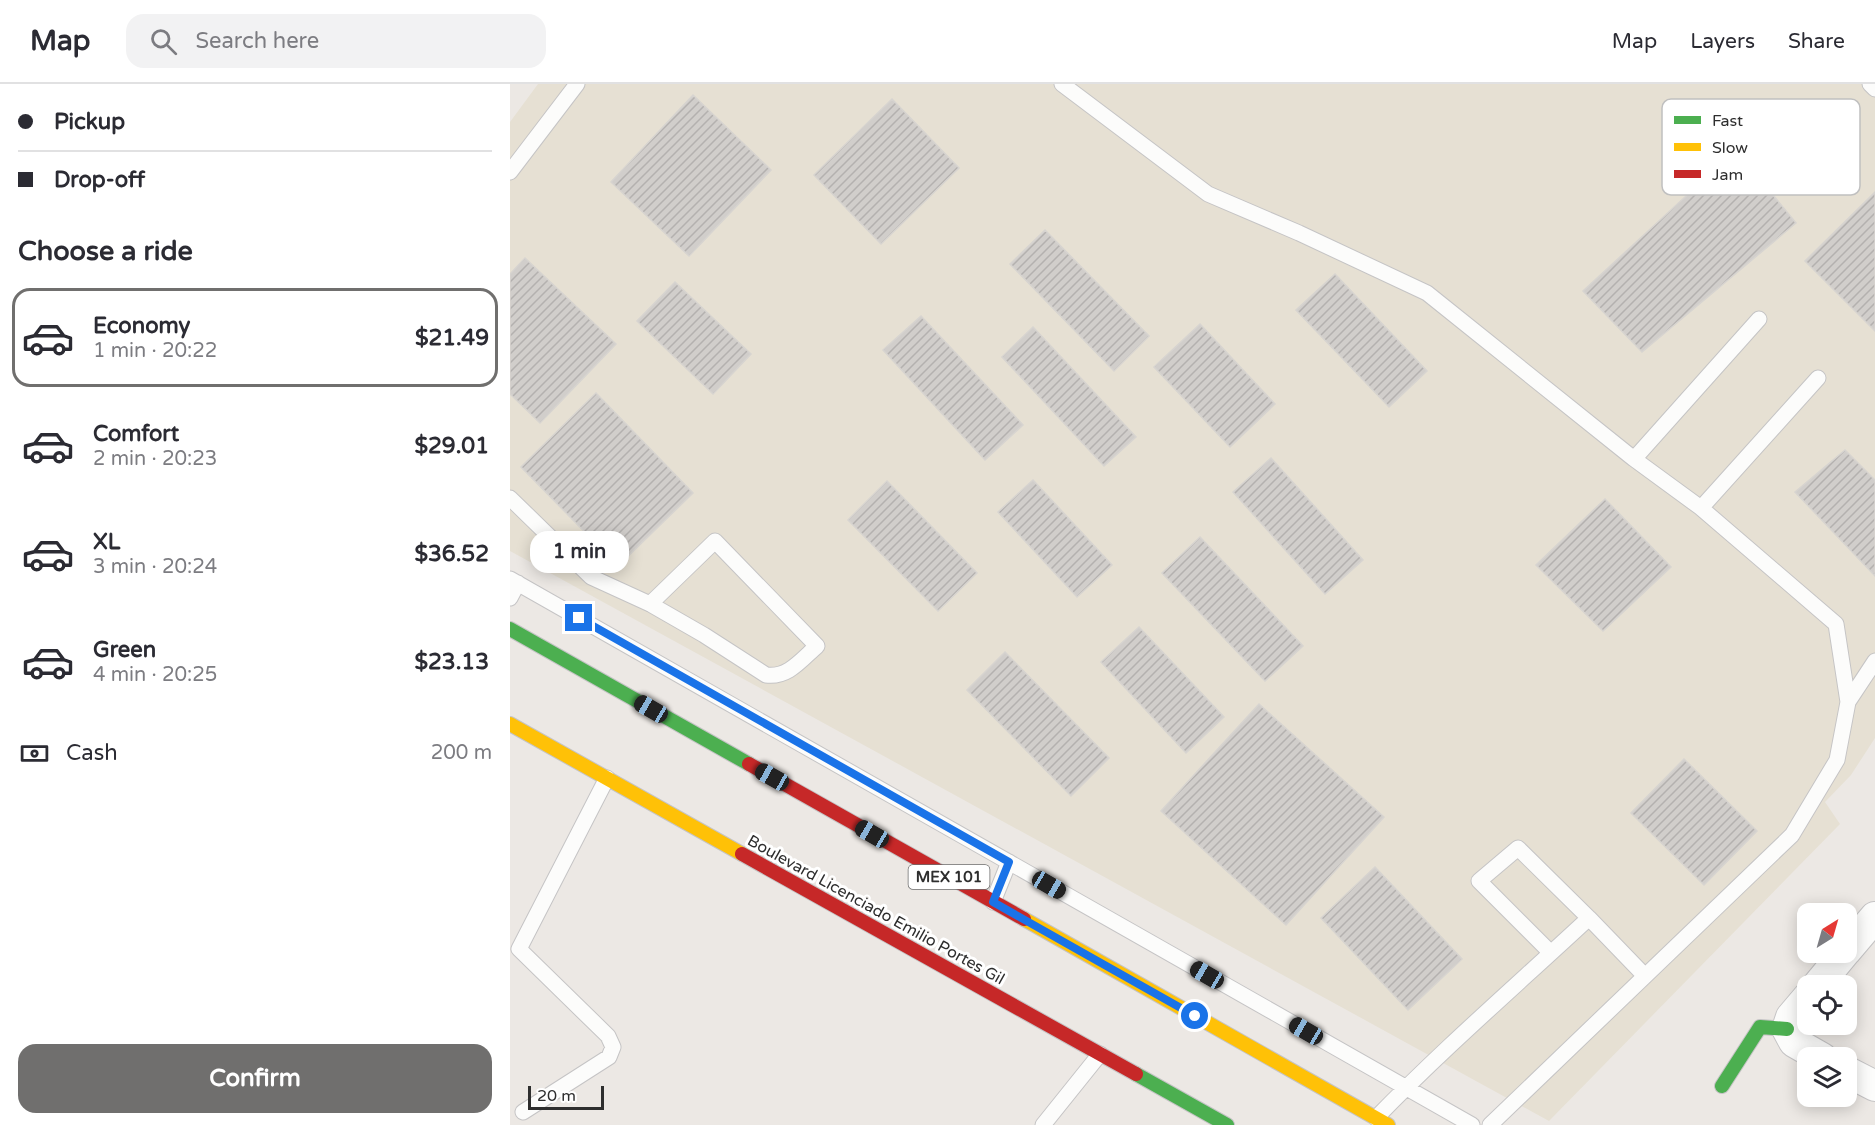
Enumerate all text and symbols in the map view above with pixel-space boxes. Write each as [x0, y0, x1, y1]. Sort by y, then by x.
search box [126, 14, 546, 68]
text: Map [30, 24, 90, 58]
icon: search [147, 25, 180, 58]
text: Search here [195, 28, 319, 54]
text: Map [1612, 29, 1657, 54]
text: Layers [1690, 29, 1755, 54]
text: Share [1788, 29, 1845, 54]
legend [1662, 99, 1860, 195]
text: Pickup [54, 109, 125, 135]
text: Fast [1712, 111, 1743, 131]
text: Slow [1712, 138, 1748, 158]
text: Jam [1712, 165, 1743, 185]
text: Drop-off [54, 167, 145, 193]
text: Choose a ride [18, 235, 193, 268]
icon: car [21, 311, 75, 365]
text: Economy [93, 313, 190, 339]
text: $21.49 [415, 325, 489, 351]
text: 1 min · 20:22 [93, 339, 217, 363]
icon: car [21, 419, 75, 473]
text: Comfort [93, 421, 179, 447]
text: $29.01 [414, 433, 489, 459]
text: 2 min · 20:23 [93, 447, 217, 471]
icon: car [21, 527, 75, 581]
text: XL [93, 529, 120, 555]
callout: 1 min [530, 531, 628, 573]
text: 1 min [553, 540, 606, 564]
text: $36.52 [414, 541, 489, 567]
text: 3 min · 20:24 [93, 555, 217, 579]
route end [565, 604, 592, 631]
icon: car [21, 635, 75, 689]
text: Green [93, 637, 156, 663]
text: $23.13 [414, 649, 489, 675]
text: 4 min · 20:25 [93, 663, 217, 687]
car [631, 692, 671, 726]
icon: cash [18, 737, 51, 770]
text: Cash [66, 740, 118, 766]
text: 200 m [431, 741, 492, 765]
car [752, 760, 792, 794]
car [852, 817, 892, 851]
street label: Boulevard Licenciado Emilio Portes Gil [744, 831, 1008, 989]
road number: MEX 101 [908, 865, 990, 889]
car [1029, 868, 1069, 902]
north arrow [1797, 903, 1857, 963]
map controls [1797, 903, 1857, 1107]
car [1187, 958, 1227, 992]
button: locate [1797, 975, 1857, 1035]
route start [1181, 1002, 1208, 1029]
car [1286, 1014, 1326, 1048]
button: Confirm [18, 1044, 492, 1113]
button: layers [1797, 1047, 1857, 1107]
scale bar [528, 1083, 604, 1110]
text: 20 m [537, 1086, 576, 1106]

